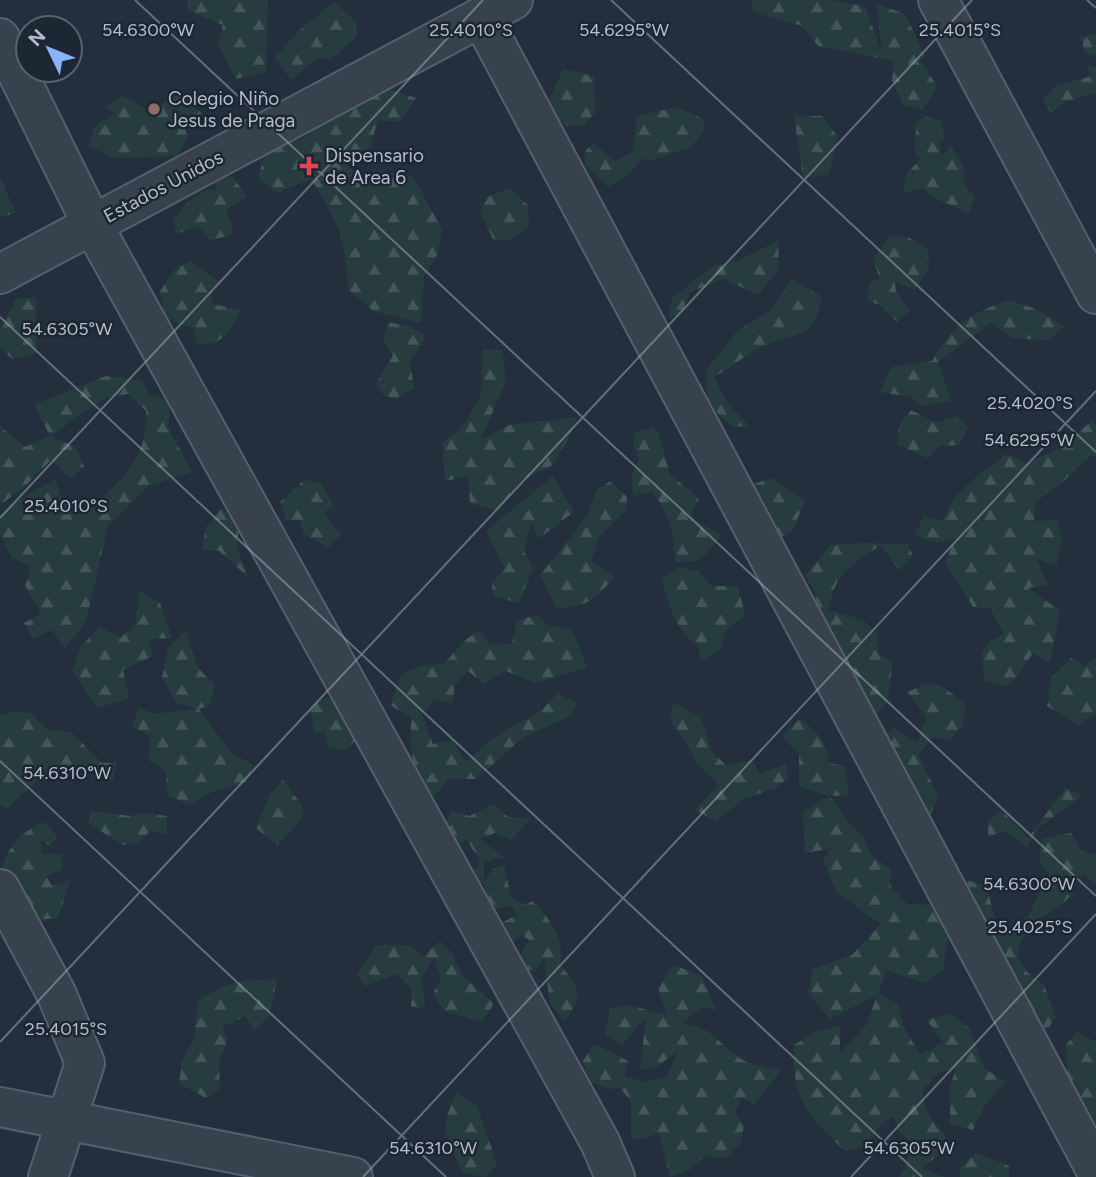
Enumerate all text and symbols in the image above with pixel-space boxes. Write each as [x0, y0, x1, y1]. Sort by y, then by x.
north arrow [14, 14, 84, 84]
text: 54.6300°W [102, 19, 195, 41]
text: 25.4010°S [429, 19, 513, 41]
text: 54.6295°W [579, 19, 670, 41]
text: 25.4015°S [919, 19, 1001, 41]
text: N [24, 25, 50, 51]
place label: Colegio Niño Jesus de Praga [168, 87, 295, 132]
marker: Colegio Niño Jesus de Praga [146, 101, 162, 117]
place label: Dispensario de Area 6 [325, 144, 424, 189]
street label: Estados Unidos [100, 145, 227, 228]
marker: Dispensario de Area 6 [299, 156, 319, 176]
text: 54.6305°W [21, 318, 113, 340]
text: 25.4020°S [987, 392, 1073, 414]
text: 54.6295°W [984, 429, 1075, 451]
text: 25.4010°S [24, 495, 108, 517]
text: 54.6310°W [23, 762, 112, 784]
text: 54.6300°W [983, 873, 1076, 895]
text: 25.4025°S [988, 916, 1072, 938]
text: 25.4015°S [25, 1018, 107, 1040]
text: 54.6310°W [389, 1137, 478, 1159]
text: 54.6305°W [863, 1137, 955, 1159]

